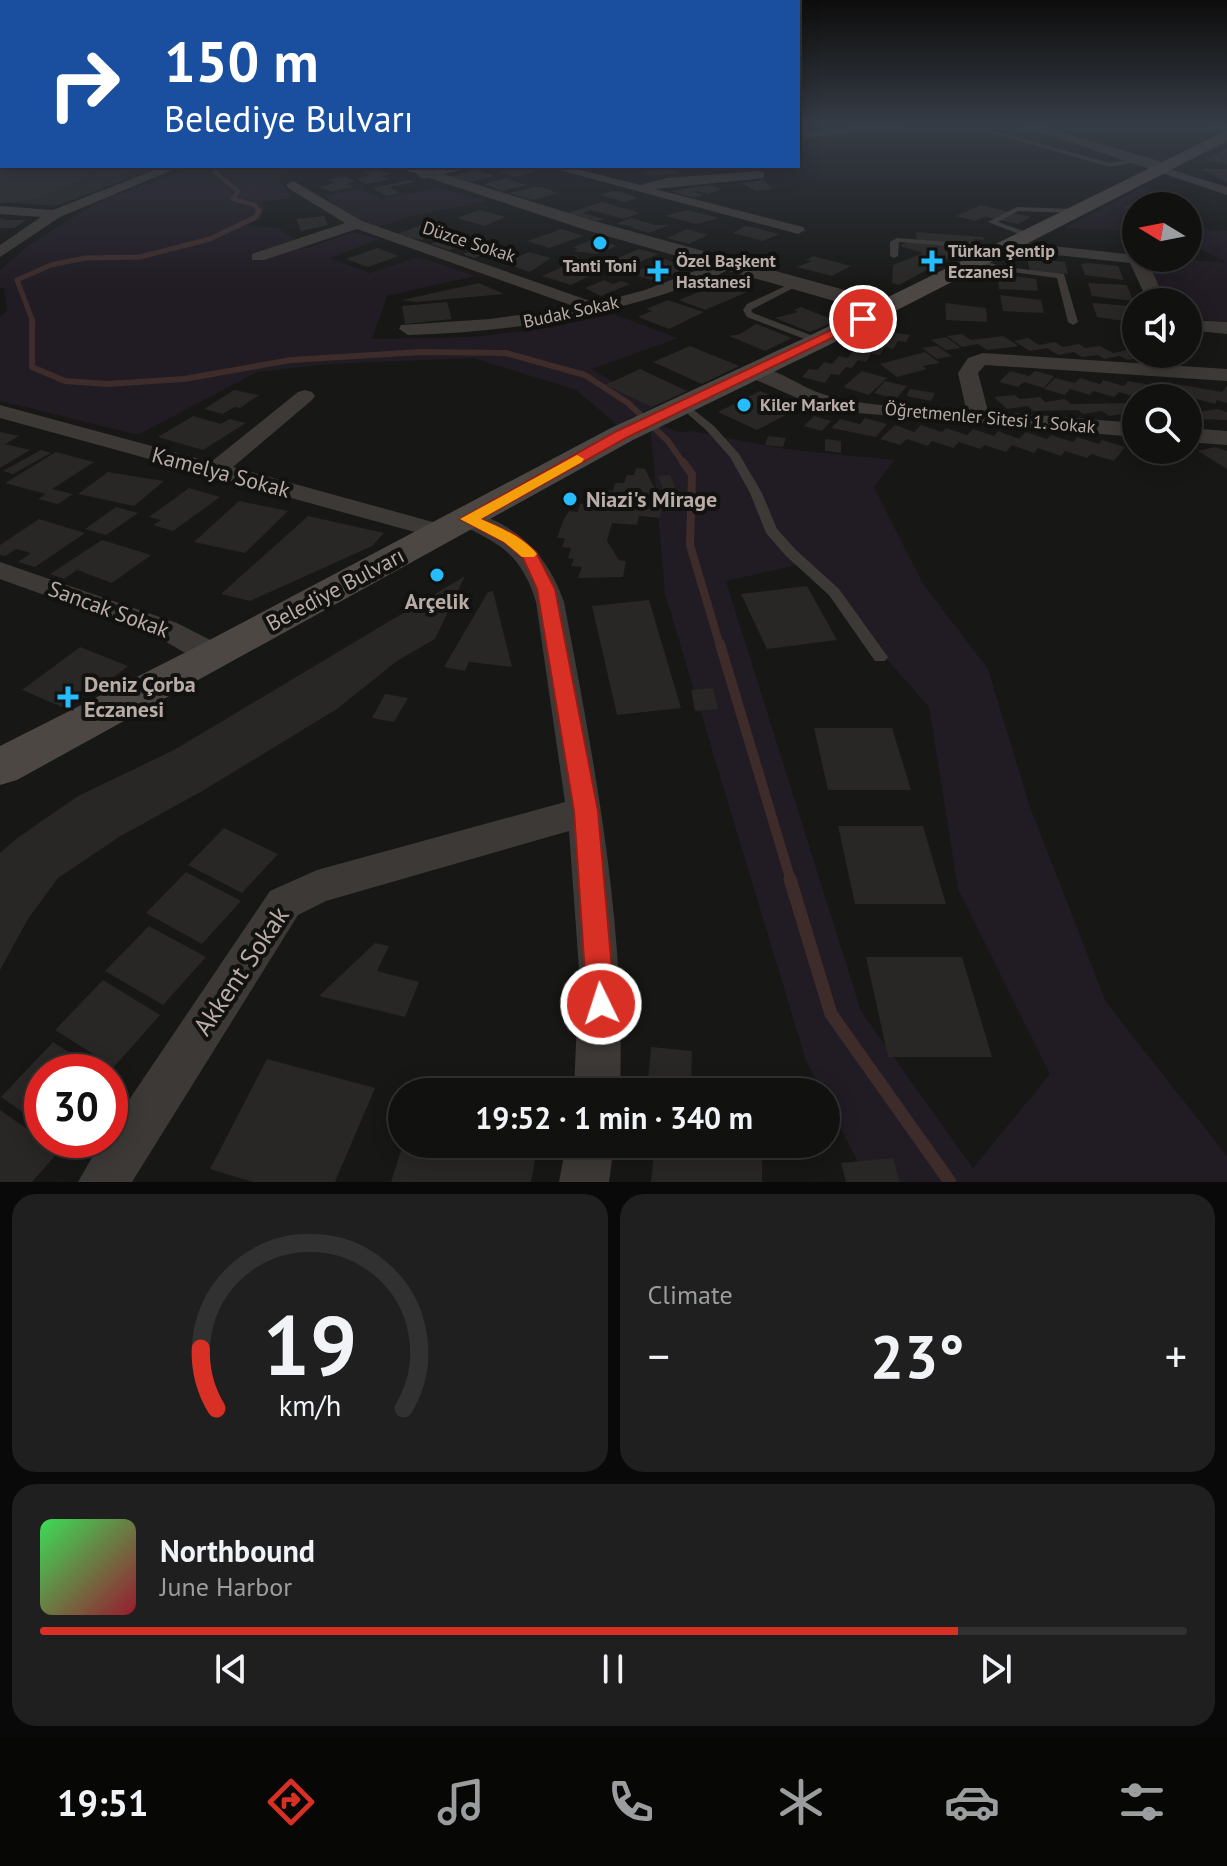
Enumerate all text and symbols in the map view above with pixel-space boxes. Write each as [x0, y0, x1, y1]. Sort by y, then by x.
text: 150 m [164, 25, 319, 97]
icon: right [32, 32, 136, 136]
text: Belediye Bulvarı [164, 95, 413, 142]
north arrow [1122, 192, 1202, 272]
map controls [1122, 192, 1202, 464]
street label: Düzce Sokak [420, 216, 519, 267]
marker: Tanti Toni [591, 234, 609, 252]
place label: Türkan Şentip Eczanesi [948, 239, 1055, 283]
place label: Özel Başkent Hastanesi [676, 249, 777, 293]
marker: Türkan Şentip Eczanesi [923, 252, 941, 270]
place label: Tanti Toni [563, 254, 637, 277]
marker: Özel Başkent Hastanesi [647, 260, 669, 282]
pin [829, 285, 897, 353]
button: sound [1122, 288, 1202, 368]
street label: Budak Sokak [521, 290, 621, 333]
icon: arrive [841, 297, 885, 341]
button: search [1122, 384, 1202, 464]
place label: Kiler Market [760, 393, 856, 416]
marker: Kiler Market [735, 396, 753, 414]
street label: Öğretmenler Sitesi 1. Sokak [884, 397, 1097, 438]
street label: Kamelya Sokak [149, 440, 293, 504]
place label: Niazi's Mirage [586, 485, 717, 513]
marker: Niazi's Mirage [561, 490, 579, 508]
street label: Belediye Bulvarı [261, 541, 409, 637]
marker: Arçelik [428, 566, 446, 584]
street label: Sancak Sokak [45, 574, 174, 644]
place label: Arçelik [405, 587, 469, 615]
place label: Deniz Çorba Eczanesi [84, 670, 196, 723]
marker: Deniz Çorba Eczanesi [59, 688, 77, 706]
street label: Akkent Sokak [185, 899, 296, 1042]
position arrow [559, 962, 643, 1046]
speed limit sign: 30 [24, 1054, 128, 1158]
text: 19:52 · 1 min · 340 m [475, 1098, 753, 1137]
text: Climate [648, 1278, 733, 1311]
text: 19 [263, 1290, 357, 1398]
text: 23° [870, 1317, 964, 1395]
text: − [648, 1327, 670, 1384]
text: + [1165, 1327, 1187, 1384]
text: km/h [278, 1387, 341, 1424]
text: Northbound [160, 1531, 315, 1570]
text: June Harbor [160, 1570, 292, 1603]
icon: previous [209, 1647, 253, 1691]
icon: pause [591, 1647, 635, 1691]
icon: next [974, 1647, 1018, 1691]
icon: directions [263, 1774, 319, 1830]
icon: music [433, 1774, 489, 1830]
icon: phone [603, 1774, 659, 1830]
icon: climate [773, 1774, 829, 1830]
icon: car [944, 1774, 1000, 1830]
icon: filters [1114, 1774, 1170, 1830]
text: 19:51 [57, 1779, 148, 1826]

